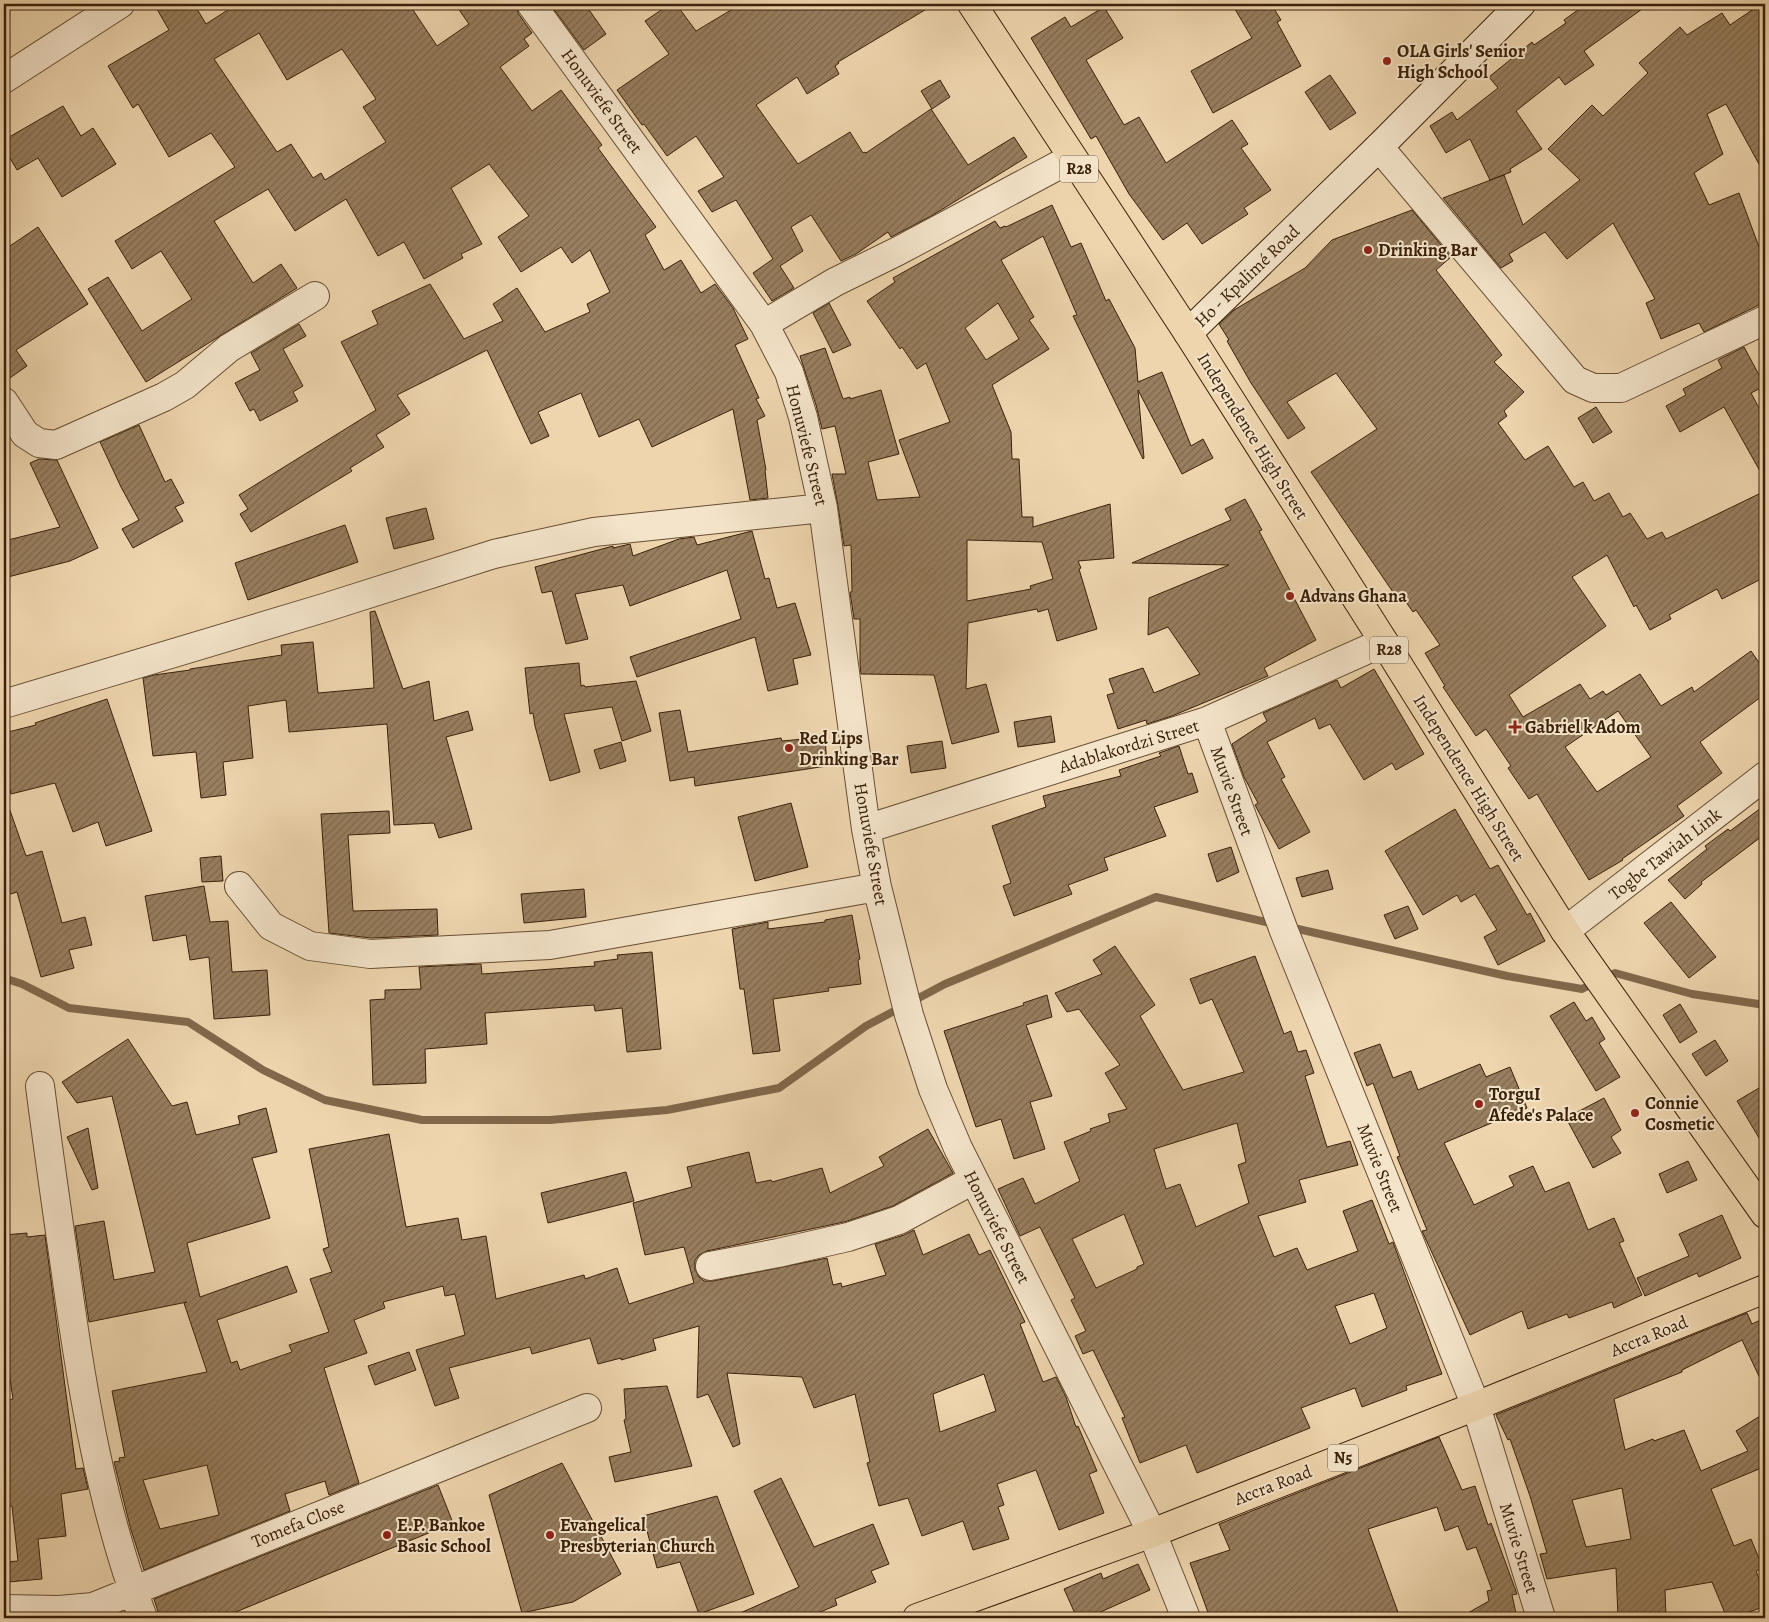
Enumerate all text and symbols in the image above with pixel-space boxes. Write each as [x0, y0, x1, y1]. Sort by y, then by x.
place label: OLA Girls' Senior High School [1397, 39, 1526, 84]
street label: Honuviefe Street [556, 44, 648, 158]
marker: OLA Girls' Senior High School [1381, 55, 1393, 67]
road number: R28 [1060, 156, 1098, 182]
street label: Ho - Kpalimé Road [1189, 219, 1305, 332]
place label: Drinking Bar [1378, 238, 1478, 262]
marker: Drinking Bar [1362, 244, 1374, 256]
street label: Independence High Street [1192, 348, 1314, 524]
street label: Honuviefe Street [780, 382, 834, 508]
place label: Advans Ghana [1299, 584, 1407, 608]
marker: Advans Ghana [1284, 590, 1296, 602]
road number: R28 [1370, 636, 1408, 664]
street label: Independence High Street [1408, 690, 1530, 866]
street label: Adablakordzi Street [1055, 713, 1202, 779]
place label: Gabriel k Adom [1525, 715, 1641, 739]
marker: Gabriel k Adom [1509, 721, 1521, 733]
place label: Red Lips Drinking Bar [799, 726, 899, 771]
marker: Red Lips Drinking Bar [783, 742, 795, 754]
street label: Muvie Street [1205, 743, 1259, 839]
street label: Honuviefe Street [848, 781, 894, 907]
street label: Togbe Tawiah Link [1604, 802, 1726, 906]
place label: TorguI Afede's Palace [1488, 1082, 1593, 1127]
place label: Connie Cosmetic [1645, 1091, 1715, 1136]
marker: TorguI Afede's Palace [1473, 1098, 1485, 1110]
marker: Connie Cosmetic [1629, 1107, 1641, 1119]
street label: Muvie Street [1351, 1120, 1409, 1216]
street label: Honuviefe Street [958, 1166, 1036, 1288]
street label: Accra Road [1606, 1310, 1692, 1363]
road number: N5 [1328, 1445, 1358, 1472]
street label: Accra Road [1230, 1459, 1316, 1511]
street label: Tomefa Close [248, 1494, 348, 1554]
street label: Muvie Street [1494, 1500, 1544, 1596]
place label: E.P. Bankoe Basic School [397, 1513, 491, 1558]
place label: Evangelical Presbyterian Church [560, 1513, 715, 1558]
marker: E.P. Bankoe Basic School [381, 1529, 393, 1541]
marker: Evangelical Presbyterian Church [544, 1529, 556, 1541]

